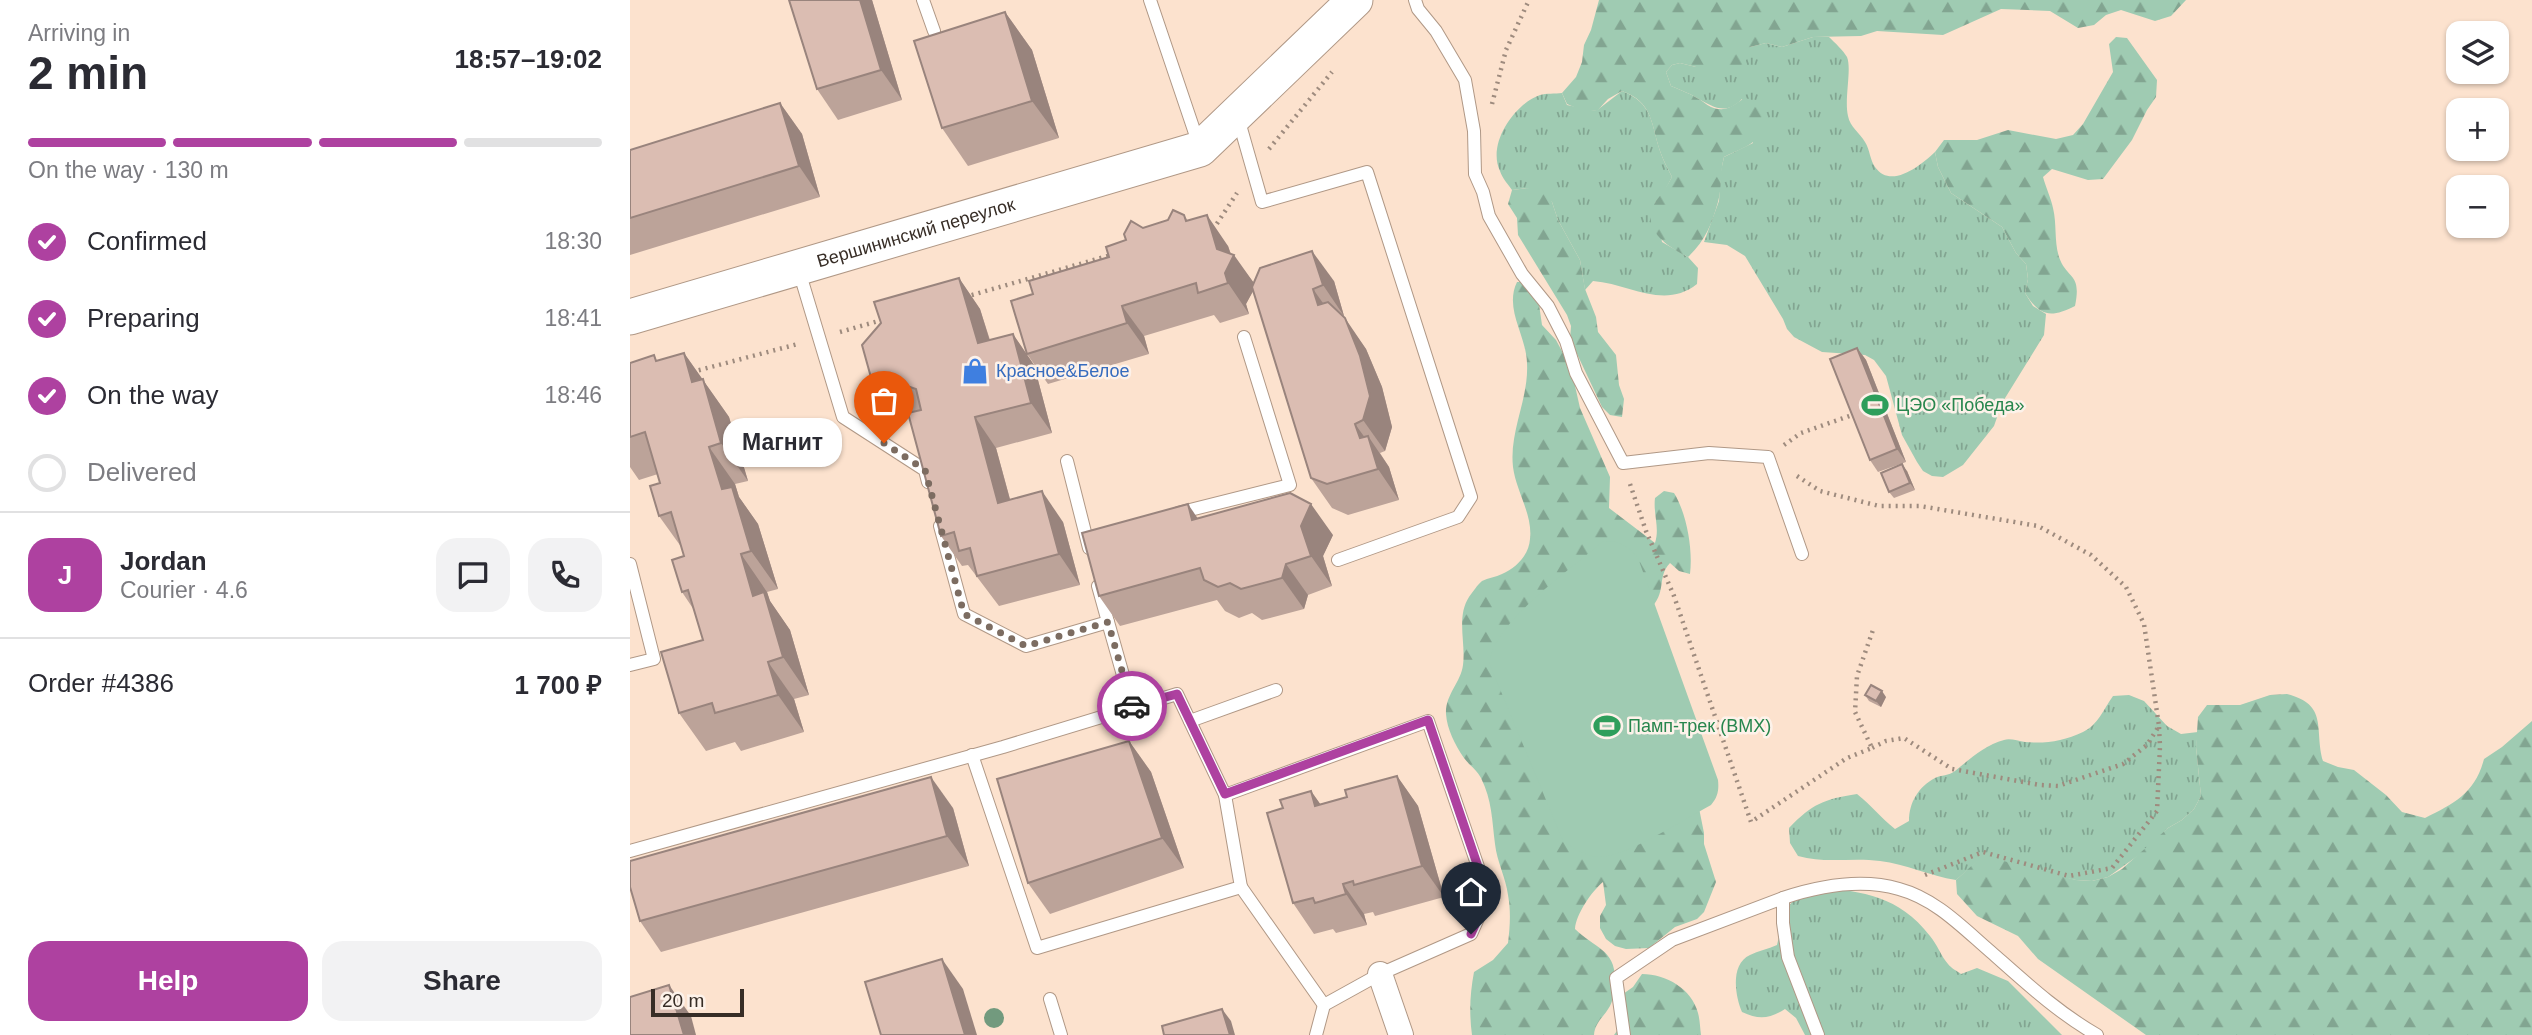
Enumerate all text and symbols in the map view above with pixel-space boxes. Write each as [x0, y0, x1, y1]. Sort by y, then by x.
text: Arriving in [28, 20, 130, 46]
map controls [2446, 21, 2509, 238]
button: layers [2446, 21, 2509, 84]
text: 18:57–19:02 [455, 44, 602, 74]
text: 2 min [28, 47, 148, 99]
button: + [2446, 98, 2509, 161]
text: On the way · 130 m [28, 157, 229, 183]
button: − [2446, 175, 2509, 238]
street label: Вершининский переулок [815, 194, 1017, 271]
icon: check [28, 223, 66, 261]
text: Confirmed [87, 226, 207, 256]
text: 18:30 [544, 228, 602, 254]
icon: check [28, 300, 66, 338]
text: Preparing [87, 303, 200, 333]
text: 18:41 [544, 305, 602, 331]
shop icon: Красное&Белое [960, 356, 990, 386]
place label: Красное&Белое [996, 361, 1129, 381]
pin [854, 371, 914, 443]
icon: check [28, 377, 66, 415]
text: On the way [87, 380, 219, 410]
text: 18:46 [544, 382, 602, 408]
icon: bag [865, 382, 903, 420]
sports icon: ЦЭО «Победа» [1860, 390, 1890, 420]
place label: ЦЭО «Победа» [1896, 395, 2024, 415]
callout: Магнит [723, 418, 842, 467]
text: Магнит [742, 429, 823, 455]
text: Delivered [87, 457, 197, 487]
button: chat [436, 538, 510, 612]
button: phone [528, 538, 602, 612]
text: Jordan [120, 546, 207, 576]
text: J [58, 560, 72, 590]
text: Courier · 4.6 [120, 577, 248, 603]
text: Order #4386 [28, 668, 174, 698]
text: 1 700 ₽ [515, 670, 602, 700]
courier [1097, 671, 1167, 741]
icon: car [1113, 687, 1151, 725]
sports icon: Памп-трек (BMX) [1592, 711, 1622, 741]
place label: Памп-трек (BMX) [1628, 716, 1771, 736]
pin [1441, 862, 1501, 934]
icon: home [1452, 873, 1490, 911]
button: Help [28, 941, 308, 1021]
button: Share [322, 941, 602, 1021]
scale bar [651, 986, 744, 1018]
text: 20 m [662, 990, 704, 1011]

